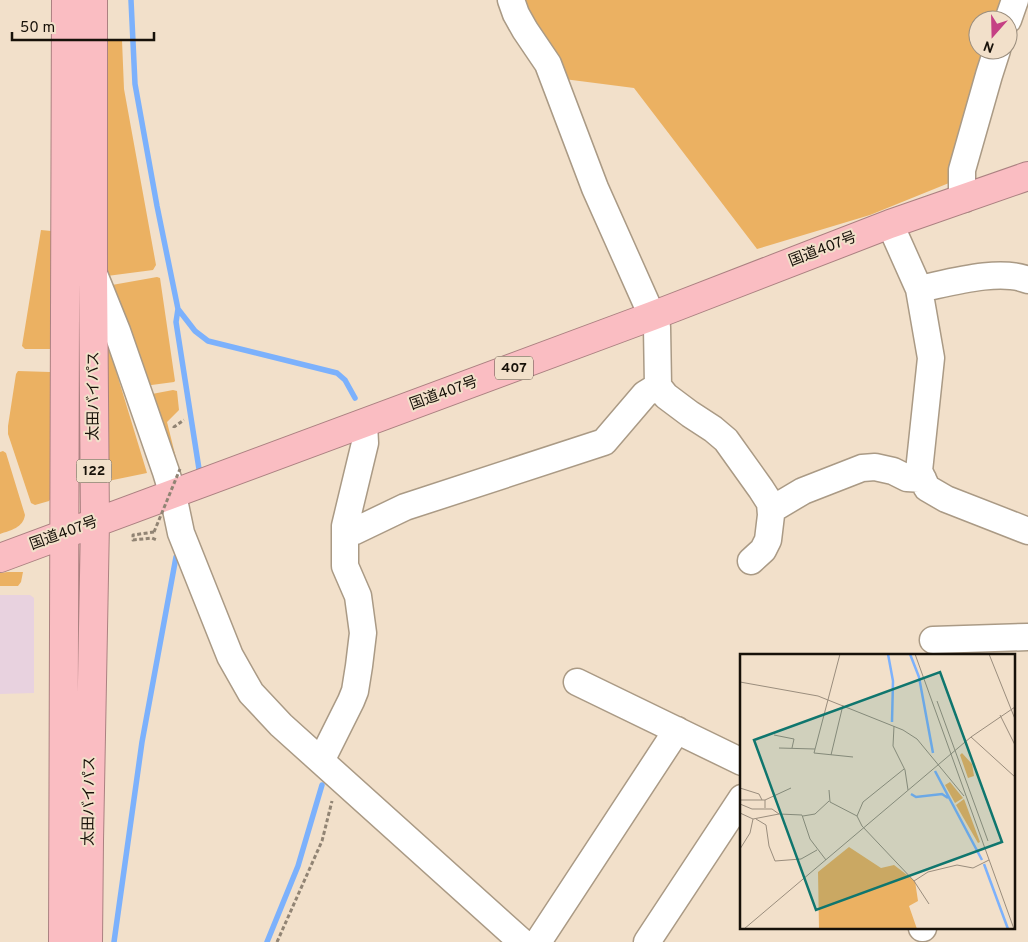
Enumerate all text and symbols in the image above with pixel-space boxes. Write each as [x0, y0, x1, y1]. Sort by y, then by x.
scale bar [12, 10, 155, 42]
north arrow [968, 10, 1018, 60]
text: 50 m [20, 19, 55, 38]
text: N [981, 36, 997, 56]
street label: 国道407号 [786, 228, 860, 272]
street label: 太田バイパス [85, 351, 104, 441]
road number: 407 [495, 356, 533, 379]
street label: 国道407号 [407, 373, 481, 415]
road number: 122 [76, 460, 112, 482]
street label: 国道407号 [27, 513, 101, 555]
inset map [740, 654, 1016, 930]
street label: 太田バイパス [80, 756, 100, 846]

